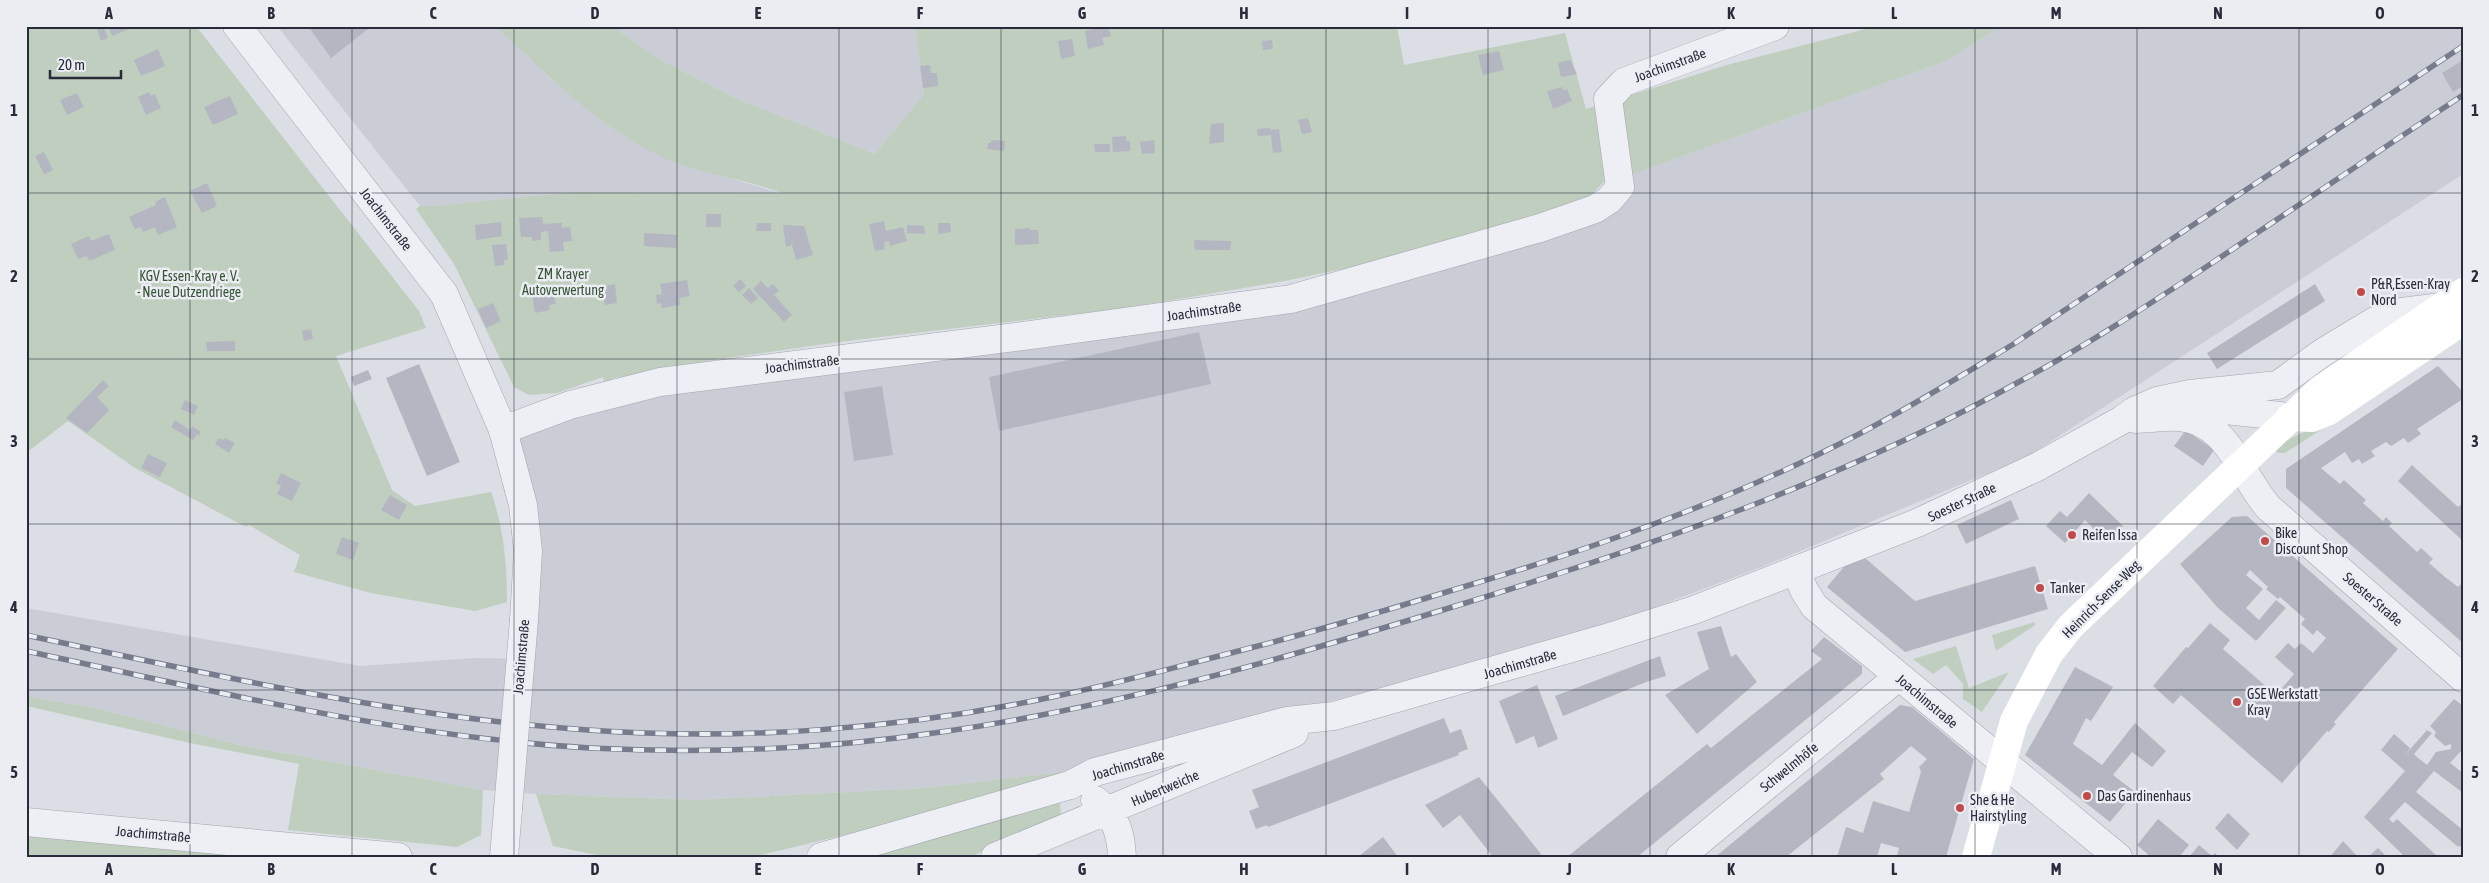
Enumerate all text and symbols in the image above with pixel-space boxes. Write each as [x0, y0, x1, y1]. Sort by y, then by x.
text: A [104, 4, 113, 22]
text: B [267, 4, 275, 22]
text: C [429, 4, 437, 22]
text: D [591, 4, 600, 22]
text: E [755, 4, 762, 22]
text: F [917, 4, 924, 22]
text: G [1078, 4, 1087, 22]
text: H [1239, 4, 1249, 22]
text: I [1405, 4, 1409, 22]
text: J [1565, 4, 1572, 22]
text: K [1727, 4, 1735, 22]
text: L [1891, 4, 1898, 22]
text: M [2051, 4, 2061, 22]
text: N [2213, 4, 2223, 22]
text: O [2375, 4, 2385, 22]
street label: Joachimstraße [1632, 45, 1708, 85]
scale bar [50, 48, 121, 80]
text: 20 m [58, 56, 85, 73]
text: 1 [10, 101, 18, 119]
text: 1 [2471, 101, 2479, 119]
street label: Joachimstraße [357, 184, 415, 254]
park label: ZM Krayer Autoverwertung [522, 266, 604, 298]
text: 2 [10, 267, 18, 285]
text: 2 [2471, 267, 2479, 285]
park label: KGV Essen-Kray e. V. - Neue Dutzendriege [137, 268, 241, 300]
place label: P&R,Essen-Kray Nord [2371, 276, 2450, 308]
marker: P&R,Essen-Kray Nord [2355, 286, 2367, 298]
street label: Joachimstraße [1166, 298, 1242, 324]
street label: Joachimstraße [764, 351, 840, 377]
text: 3 [10, 432, 18, 450]
text: 3 [2471, 432, 2479, 450]
street label: Soester Straße [1925, 479, 1999, 525]
place label: Bike Discount Shop [2275, 525, 2349, 557]
place label: Reifen Issa [2082, 527, 2137, 543]
marker: Reifen Issa [2066, 529, 2078, 541]
marker: Bike Discount Shop [2259, 535, 2271, 547]
street label: Heinrich-Sense-Weg [2059, 557, 2143, 641]
street label: Soester Straße [2340, 569, 2406, 629]
place label: Tanker [2050, 580, 2086, 596]
marker: Tanker [2034, 582, 2046, 594]
text: 4 [9, 598, 18, 616]
text: 4 [2470, 598, 2479, 616]
street label: Joachimstraße [510, 619, 532, 695]
street label: Joachimstraße [1482, 646, 1558, 682]
street label: Joachimstraße [1893, 671, 1961, 731]
place label: GSE Werkstatt Kray [2247, 686, 2318, 718]
marker: GSE Werkstatt Kray [2231, 696, 2243, 708]
street label: Schwelmhöfe [1757, 739, 1821, 795]
street label: Joachimstraße [1090, 746, 1166, 784]
text: 5 [10, 763, 18, 781]
text: 5 [2471, 763, 2479, 781]
street label: Hubertweiche [1129, 767, 1201, 809]
place label: Das Gardinenhaus [2097, 788, 2191, 804]
marker: Das Gardinenhaus [2081, 790, 2093, 802]
place label: She & He Hairstyling [1970, 792, 2026, 824]
marker: She & He Hairstyling [1954, 802, 1966, 814]
street label: Joachimstraße [115, 823, 191, 845]
text: A [104, 860, 113, 878]
text: B [267, 860, 275, 878]
text: C [429, 860, 437, 878]
text: D [591, 860, 600, 878]
text: E [755, 860, 762, 878]
text: F [917, 860, 924, 878]
text: G [1078, 860, 1087, 878]
text: H [1239, 860, 1249, 878]
text: I [1405, 860, 1409, 878]
text: J [1565, 860, 1572, 878]
text: K [1727, 860, 1735, 878]
text: L [1891, 860, 1898, 878]
text: M [2051, 860, 2061, 878]
text: N [2213, 860, 2223, 878]
text: O [2375, 860, 2385, 878]

